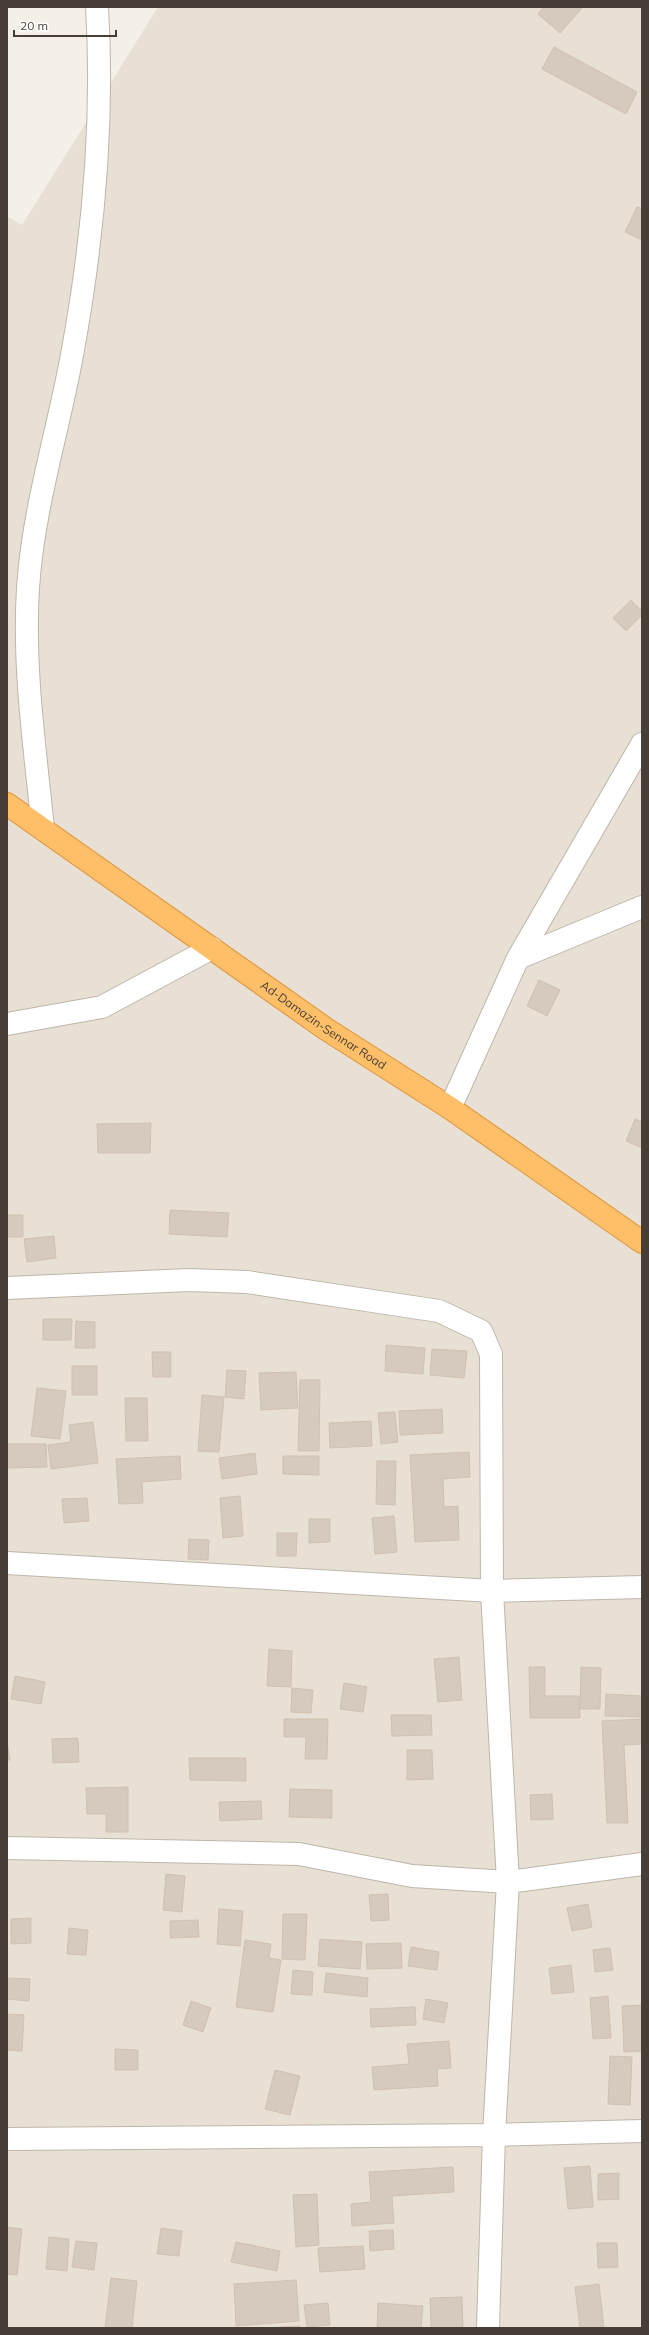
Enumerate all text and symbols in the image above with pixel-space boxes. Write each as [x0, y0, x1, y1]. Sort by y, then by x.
scale bar [14, 12, 116, 38]
text: 20 m [20, 18, 48, 33]
street label: Ad-Damazin-Sennar Road [258, 977, 389, 1072]

